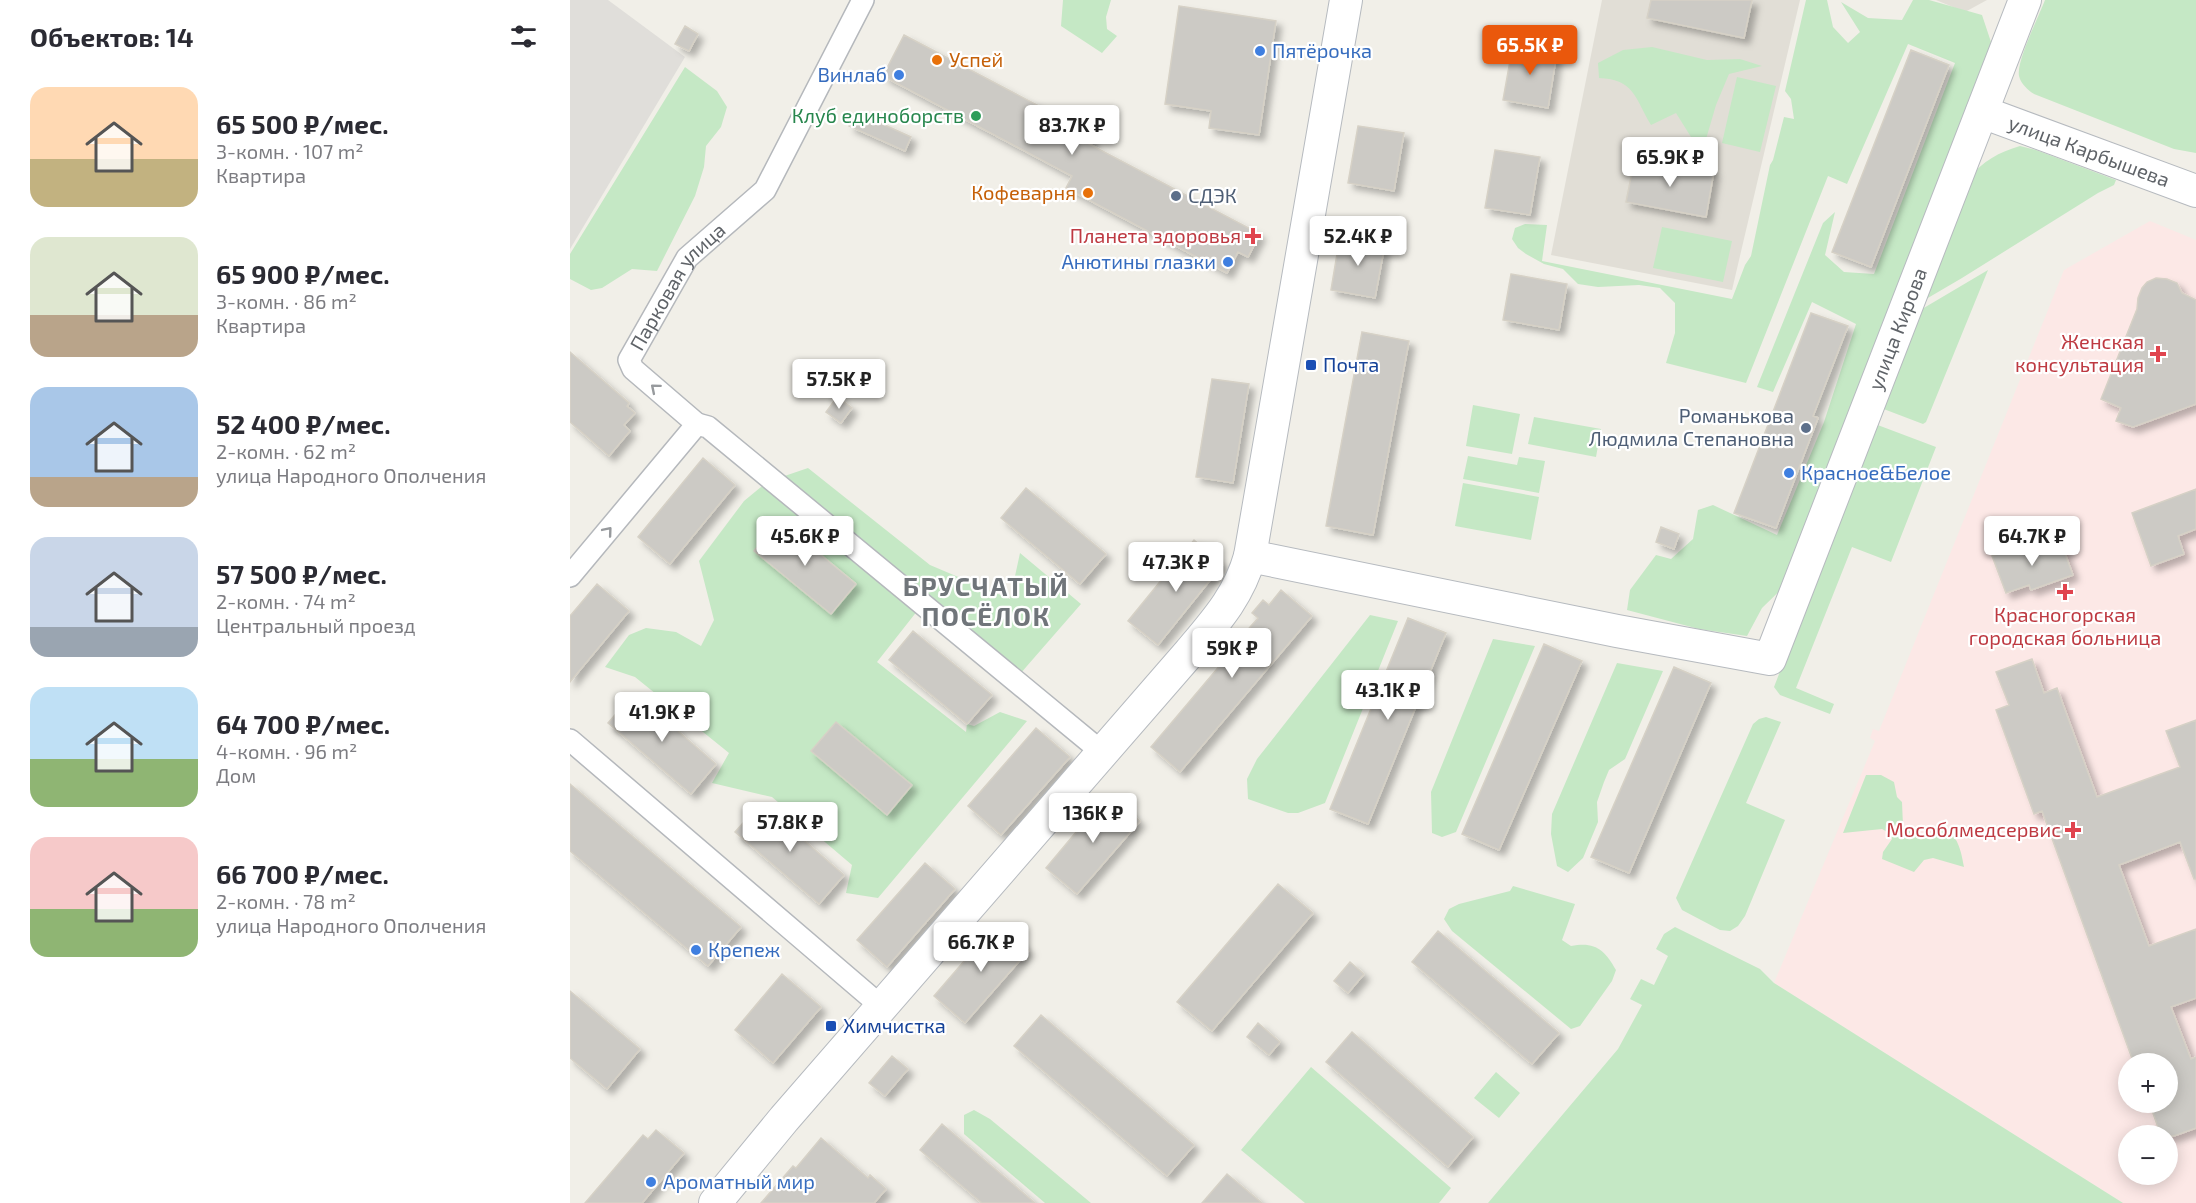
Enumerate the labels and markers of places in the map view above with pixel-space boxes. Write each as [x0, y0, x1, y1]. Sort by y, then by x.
pin: 65.5K ₽ [1475, 25, 1585, 76]
place label: Пятёрочка [1272, 38, 1372, 62]
marker: Пятёрочка [1253, 44, 1267, 58]
place label: Успей [949, 47, 1003, 71]
marker: Успей [930, 53, 944, 67]
place label: Винлаб [817, 62, 887, 86]
marker: Винлаб [892, 68, 906, 82]
place label: Клуб единоборств [792, 103, 964, 128]
pin: 83.7K ₽ [1017, 105, 1127, 156]
marker: Клуб единоборств [969, 109, 983, 123]
pin: 65.9K ₽ [1615, 137, 1725, 188]
place label: Кофеварня [971, 180, 1076, 204]
place label: СДЭК [1188, 183, 1237, 207]
marker: Кофеварня [1081, 186, 1095, 200]
marker: СДЭК [1169, 189, 1183, 203]
pin: 52.4K ₽ [1303, 216, 1413, 267]
place label: Планета здоровья [1070, 223, 1241, 247]
marker: Планета здоровья [1246, 229, 1260, 243]
place label: Анютины глазки [1061, 249, 1216, 273]
marker: Анютины глазки [1221, 255, 1235, 269]
place label: Женская консультация [2015, 329, 2144, 377]
marker: Женская консультация [2149, 345, 2167, 363]
place label: Почта [1323, 352, 1379, 376]
marker: Почта [1304, 358, 1318, 372]
pin: 57.5K ₽ [784, 359, 894, 410]
place label: Романькова Людмила Степановна [1589, 403, 1794, 450]
marker: Романькова Людмила Степановна [1799, 421, 1813, 435]
place label: Красное&Белое [1801, 460, 1951, 484]
marker: Красное&Белое [1782, 466, 1796, 480]
pin: 45.6K ₽ [750, 516, 860, 567]
pin: 64.7K ₽ [1977, 516, 2087, 567]
pin: 47.3K ₽ [1121, 542, 1231, 593]
marker: Красногорская городская больница [2056, 583, 2074, 601]
place label: Красногорская городская больница [1969, 602, 2161, 649]
pin: 59K ₽ [1190, 628, 1274, 679]
pin: 43.1K ₽ [1333, 670, 1443, 721]
pin: 41.9K ₽ [607, 692, 717, 743]
pin: 136K ₽ [1044, 793, 1142, 844]
pin: 57.8K ₽ [735, 802, 845, 853]
place label: Мособлмедсервис [1886, 817, 2061, 841]
marker: Мособлмедсервис [2066, 823, 2080, 837]
pin: 66.7K ₽ [926, 922, 1036, 973]
place label: Крепеж [708, 937, 781, 961]
marker: Крепеж [689, 943, 703, 957]
place label: Химчистка [843, 1013, 946, 1037]
marker: Химчистка [824, 1019, 838, 1033]
place label: Ароматный мир [663, 1169, 815, 1193]
marker: Ароматный мир [644, 1175, 658, 1189]

